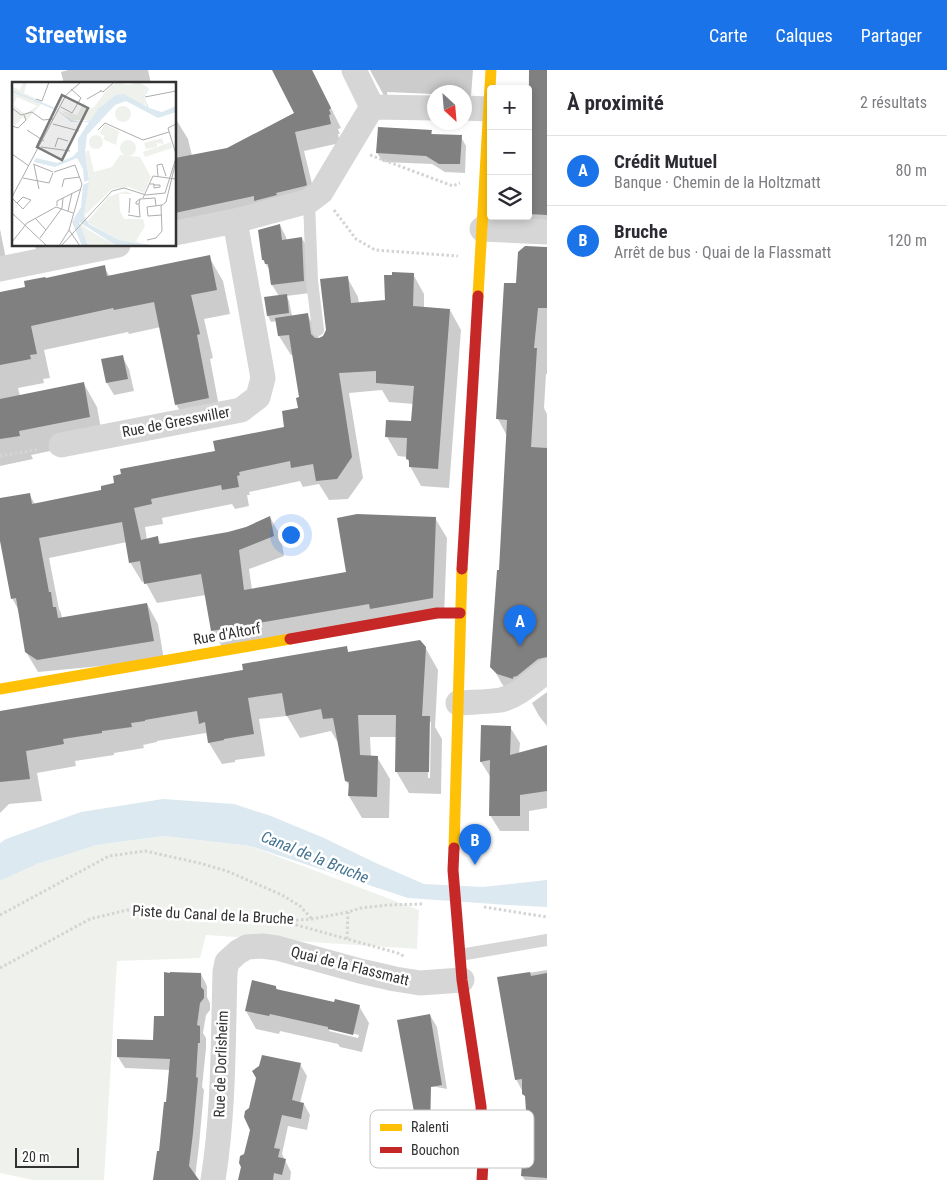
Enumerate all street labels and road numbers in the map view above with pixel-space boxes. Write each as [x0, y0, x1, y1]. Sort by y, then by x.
street label: Rue de Gresswiller [121, 403, 232, 441]
street label: Rue d'Altorf [192, 619, 262, 649]
street label: Piste du Canal de la Bruche [132, 902, 294, 928]
street label: Quai de la Flassmatt [289, 943, 411, 989]
street label: Rue de Dorlisheim [210, 1010, 232, 1118]

